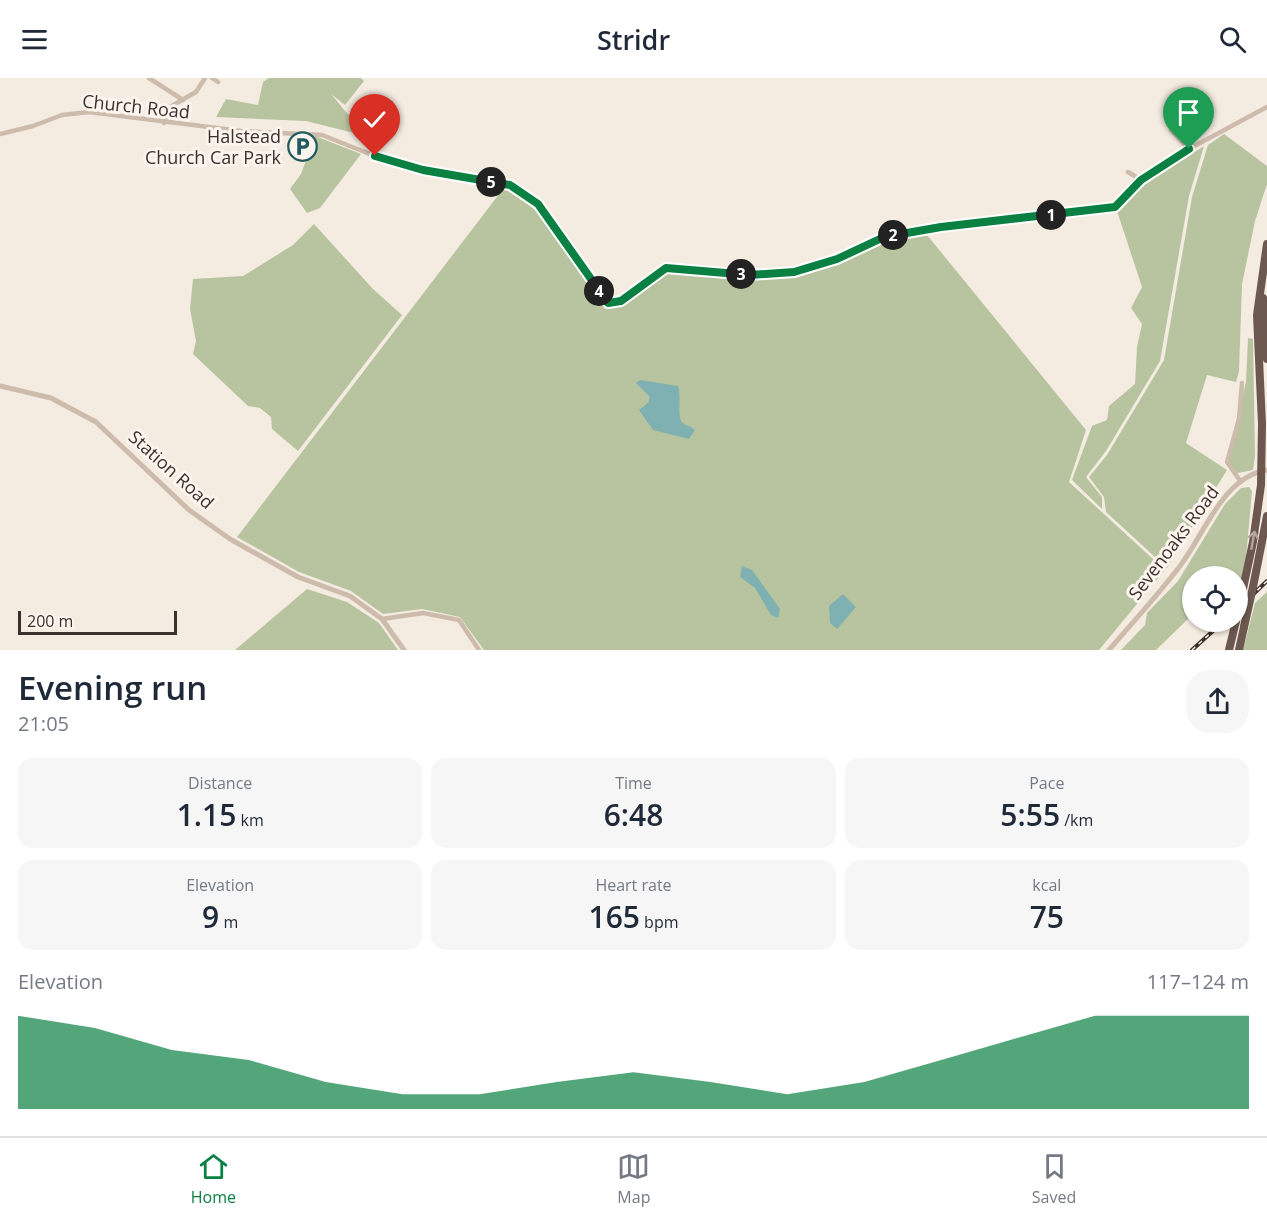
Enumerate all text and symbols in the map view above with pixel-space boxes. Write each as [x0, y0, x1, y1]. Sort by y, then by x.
text: Stridr [597, 21, 670, 58]
icon: menu [18, 23, 51, 56]
icon: search [1216, 23, 1249, 56]
pin [1163, 87, 1214, 149]
street label: Church Road [81, 88, 191, 124]
pin [349, 94, 400, 156]
icon: arrive [1172, 96, 1205, 129]
icon: check [358, 103, 391, 136]
place label: Halstead Church Car Park [145, 124, 282, 169]
parking icon: Halstead Church Car Park [286, 131, 318, 163]
pin: 5 [476, 167, 506, 197]
text: 5 [486, 171, 496, 193]
pin: 1 [1036, 200, 1066, 230]
text: 1 [1046, 204, 1056, 226]
pin: 2 [878, 220, 908, 250]
text: 2 [888, 224, 898, 246]
pin: 3 [726, 259, 756, 289]
text: 3 [736, 263, 746, 285]
pin: 4 [584, 276, 614, 306]
text: 4 [594, 280, 604, 302]
street label: Station Road [124, 425, 219, 514]
street label: Sevenoaks Road [1123, 481, 1224, 604]
one-way arrow [1248, 531, 1259, 551]
map controls [1182, 566, 1248, 632]
button: locate [1182, 566, 1248, 632]
scale bar [18, 608, 177, 636]
text: 200 m [27, 610, 73, 632]
text: Evening run [18, 665, 207, 710]
button: share [1186, 670, 1249, 733]
text: 21:05 [18, 710, 69, 737]
text: Distance [188, 772, 252, 794]
text: Time [615, 772, 652, 794]
text: Pace [1029, 772, 1064, 794]
text: 1.15 [177, 794, 236, 835]
text: 6:48 [604, 794, 663, 835]
text: 5:55 [1000, 794, 1060, 835]
text: km [236, 809, 264, 831]
text: /km [1060, 809, 1093, 831]
text: Elevation [186, 874, 254, 896]
text: Heart rate [595, 874, 672, 896]
text: kcal [1032, 874, 1061, 896]
text: 9 [202, 896, 219, 937]
text: 165 [588, 896, 640, 937]
text: 75 [1030, 896, 1064, 937]
text: m [219, 911, 238, 933]
text: bpm [640, 911, 679, 933]
text: Elevation [18, 968, 103, 995]
text: 117–124 m [1147, 968, 1249, 995]
tab: Home [191, 1150, 236, 1208]
tab: Map [617, 1150, 650, 1208]
tab: Saved [1032, 1150, 1076, 1208]

